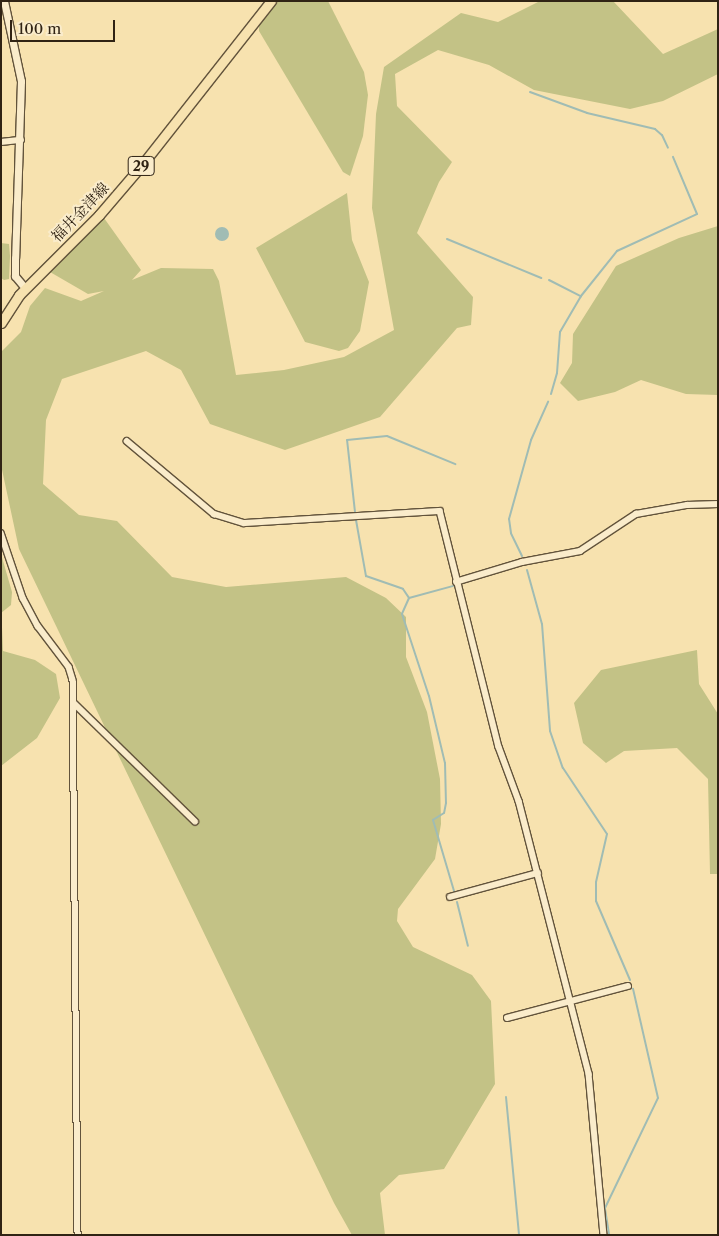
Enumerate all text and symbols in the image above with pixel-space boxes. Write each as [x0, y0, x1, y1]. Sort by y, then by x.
scale bar [12, 10, 118, 42]
text: 100 m [18, 19, 61, 38]
road number: 29 [127, 154, 155, 178]
street label: 福井金津線 [47, 179, 113, 245]

